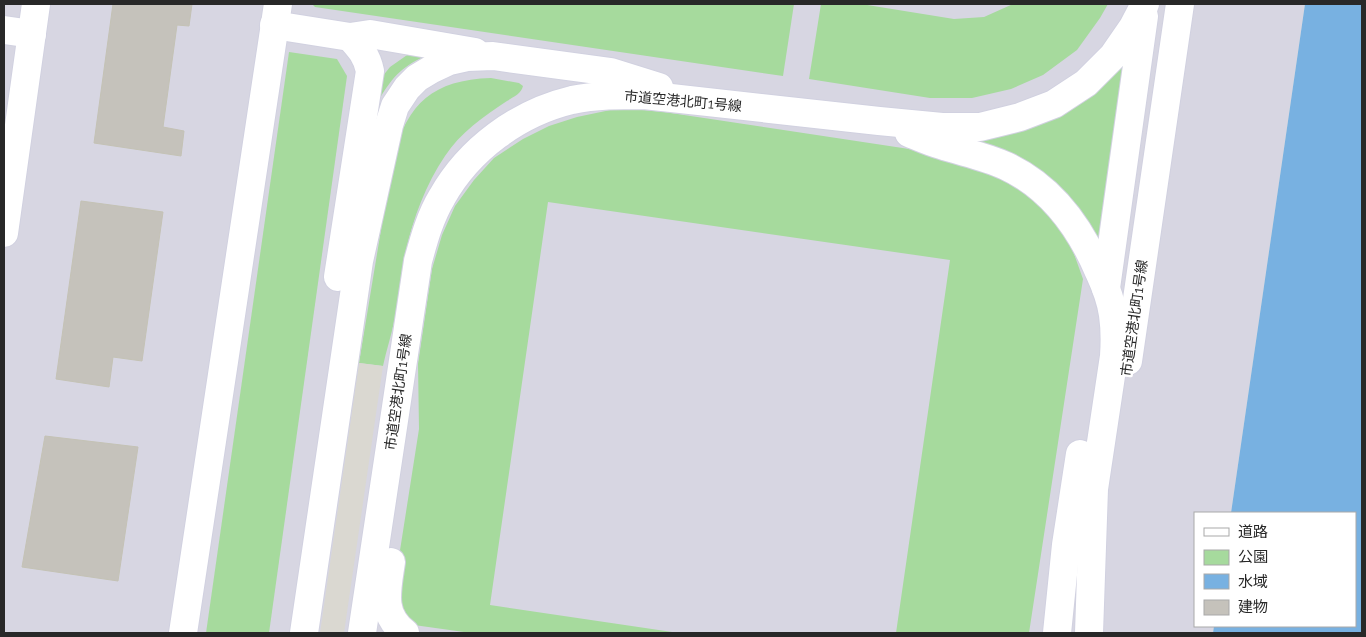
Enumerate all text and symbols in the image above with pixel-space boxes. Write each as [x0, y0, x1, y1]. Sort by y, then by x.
street label: 市道空港北町1号線 [624, 88, 742, 114]
street label: 市道空港北町1号線 [1118, 258, 1150, 378]
street label: 市道空港北町1号線 [382, 332, 414, 452]
legend [1194, 512, 1356, 627]
text: 道路 [1238, 523, 1268, 541]
text: 公園 [1238, 548, 1268, 566]
text: 水域 [1238, 573, 1268, 591]
text: 建物 [1238, 598, 1268, 616]

